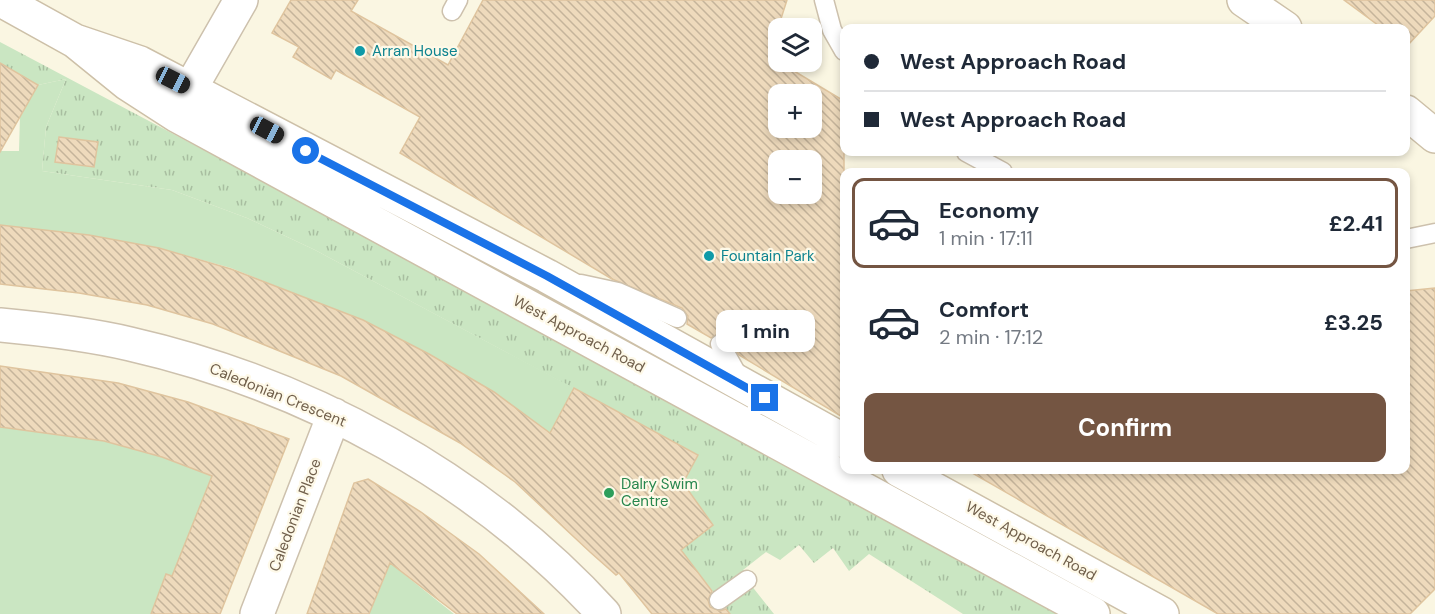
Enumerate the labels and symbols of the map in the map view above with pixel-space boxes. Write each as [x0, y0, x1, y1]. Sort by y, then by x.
place label: Arran House [372, 41, 458, 61]
marker: Arran House [353, 44, 367, 58]
car [153, 64, 193, 96]
car [247, 114, 287, 146]
route start [292, 137, 319, 164]
place label: Fountain Park [721, 246, 815, 266]
marker: Fountain Park [702, 249, 716, 263]
street label: West Approach Road [510, 291, 648, 377]
callout: 1 min [716, 311, 814, 353]
street label: Caledonian Crescent [207, 358, 349, 432]
route end [751, 384, 778, 411]
street label: Caledonian Place [264, 456, 326, 574]
place label: Dalry Swim Centre [621, 474, 698, 511]
marker: Dalry Swim Centre [602, 486, 616, 500]
street label: West Approach Road [962, 497, 1100, 585]

